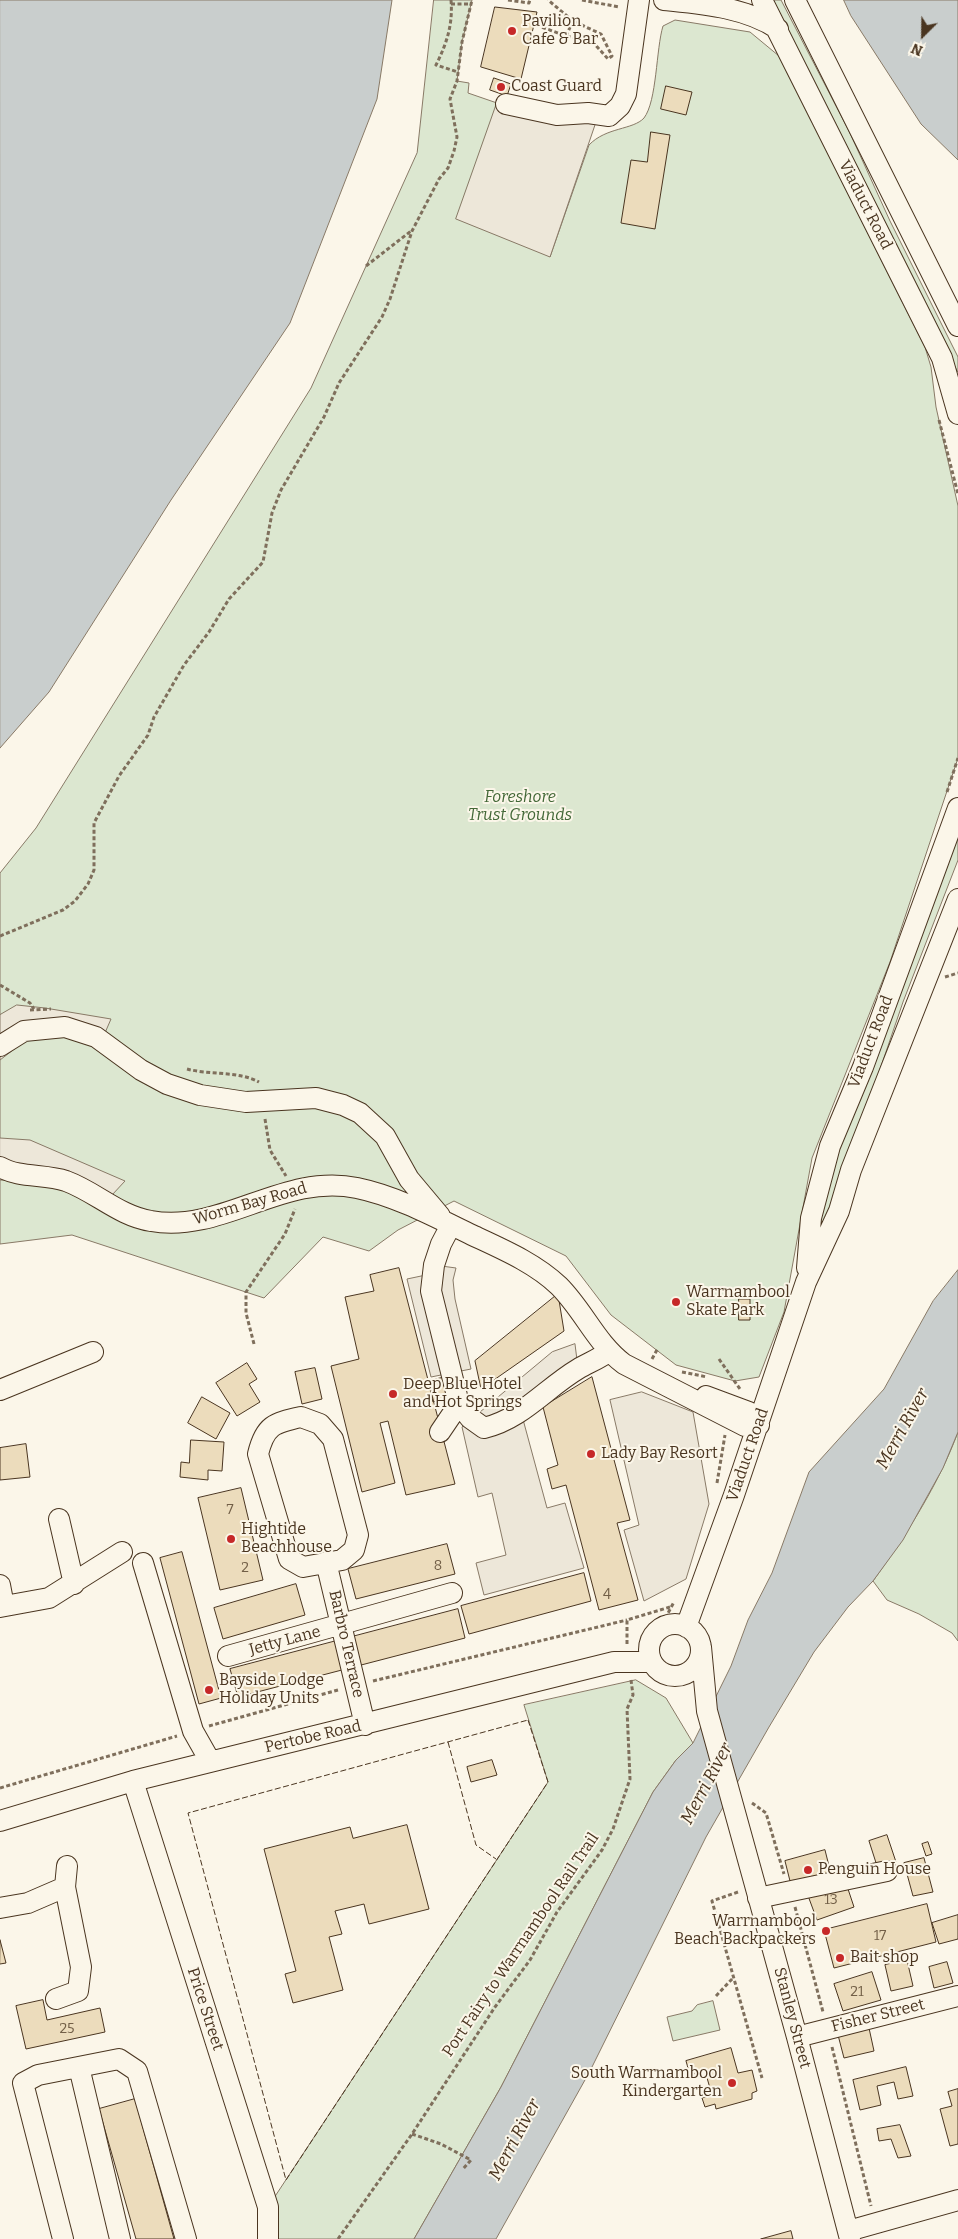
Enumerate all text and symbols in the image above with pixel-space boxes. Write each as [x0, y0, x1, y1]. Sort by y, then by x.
north arrow [898, 10, 948, 60]
place label: Pavilion Cafe & Bar [522, 12, 598, 50]
marker: Pavilion Cafe & Bar [506, 25, 518, 37]
text: N [909, 39, 925, 59]
place label: Coast Guard [511, 77, 602, 97]
marker: Coast Guard [495, 81, 507, 93]
street label: Viaduct Road [834, 157, 896, 253]
park label: Foreshore Trust Grounds [468, 788, 572, 826]
street label: Viaduct Road [845, 993, 897, 1091]
street label: Worm Bay Road [191, 1179, 309, 1229]
place label: Warrnambool Skate Park [686, 1283, 790, 1321]
marker: Warrnambool Skate Park [670, 1296, 682, 1308]
place label: Deep Blue Hotel and Hot Springs [403, 1375, 522, 1413]
water label: Merri River [872, 1385, 934, 1473]
marker: Deep Blue Hotel and Hot Springs [387, 1388, 399, 1400]
street label: Viaduct Road [723, 1406, 773, 1504]
place label: Lady Bay Resort [601, 1444, 718, 1464]
marker: Lady Bay Resort [585, 1448, 597, 1460]
house number: 7 [226, 1502, 234, 1518]
place label: Hightide Beachhouse [241, 1520, 332, 1558]
marker: Hightide Beachhouse [225, 1533, 237, 1545]
house number: 8 [434, 1558, 442, 1574]
house number: 2 [241, 1560, 249, 1576]
house number: 4 [603, 1587, 611, 1603]
street label: Barbro Terrace [324, 1588, 368, 1700]
street label: Jetty Lane [247, 1622, 323, 1660]
place label: Bayside Lodge Holiday Units [219, 1671, 324, 1709]
marker: Bayside Lodge Holiday Units [203, 1684, 215, 1696]
street label: Pertobe Road [263, 1717, 363, 1757]
water label: Merri River [677, 1740, 737, 1828]
street label: Port Fairy to Warrnambool Rail Trail [439, 1829, 603, 2061]
place label: Penguin House [818, 1860, 931, 1880]
marker: Penguin House [802, 1864, 814, 1876]
house number: 13 [824, 1892, 838, 1908]
place label: Warrnambool Beach Backpackers [674, 1912, 816, 1950]
marker: Warrnambool Beach Backpackers [820, 1925, 832, 1937]
house number: 17 [874, 1928, 886, 1944]
place label: Bait shop [850, 1948, 919, 1968]
marker: Bait shop [834, 1952, 846, 1964]
street label: Price Street [183, 1965, 227, 2053]
street label: Stanley Street [769, 1965, 815, 2071]
house number: 21 [850, 1984, 864, 2000]
street label: Fisher Street [829, 1995, 927, 2037]
house number: 25 [59, 2021, 75, 2037]
place label: South Warrnambool Kindergarten [571, 2064, 722, 2102]
marker: South Warrnambool Kindergarten [726, 2077, 738, 2089]
water label: Merri River [485, 2096, 545, 2184]

